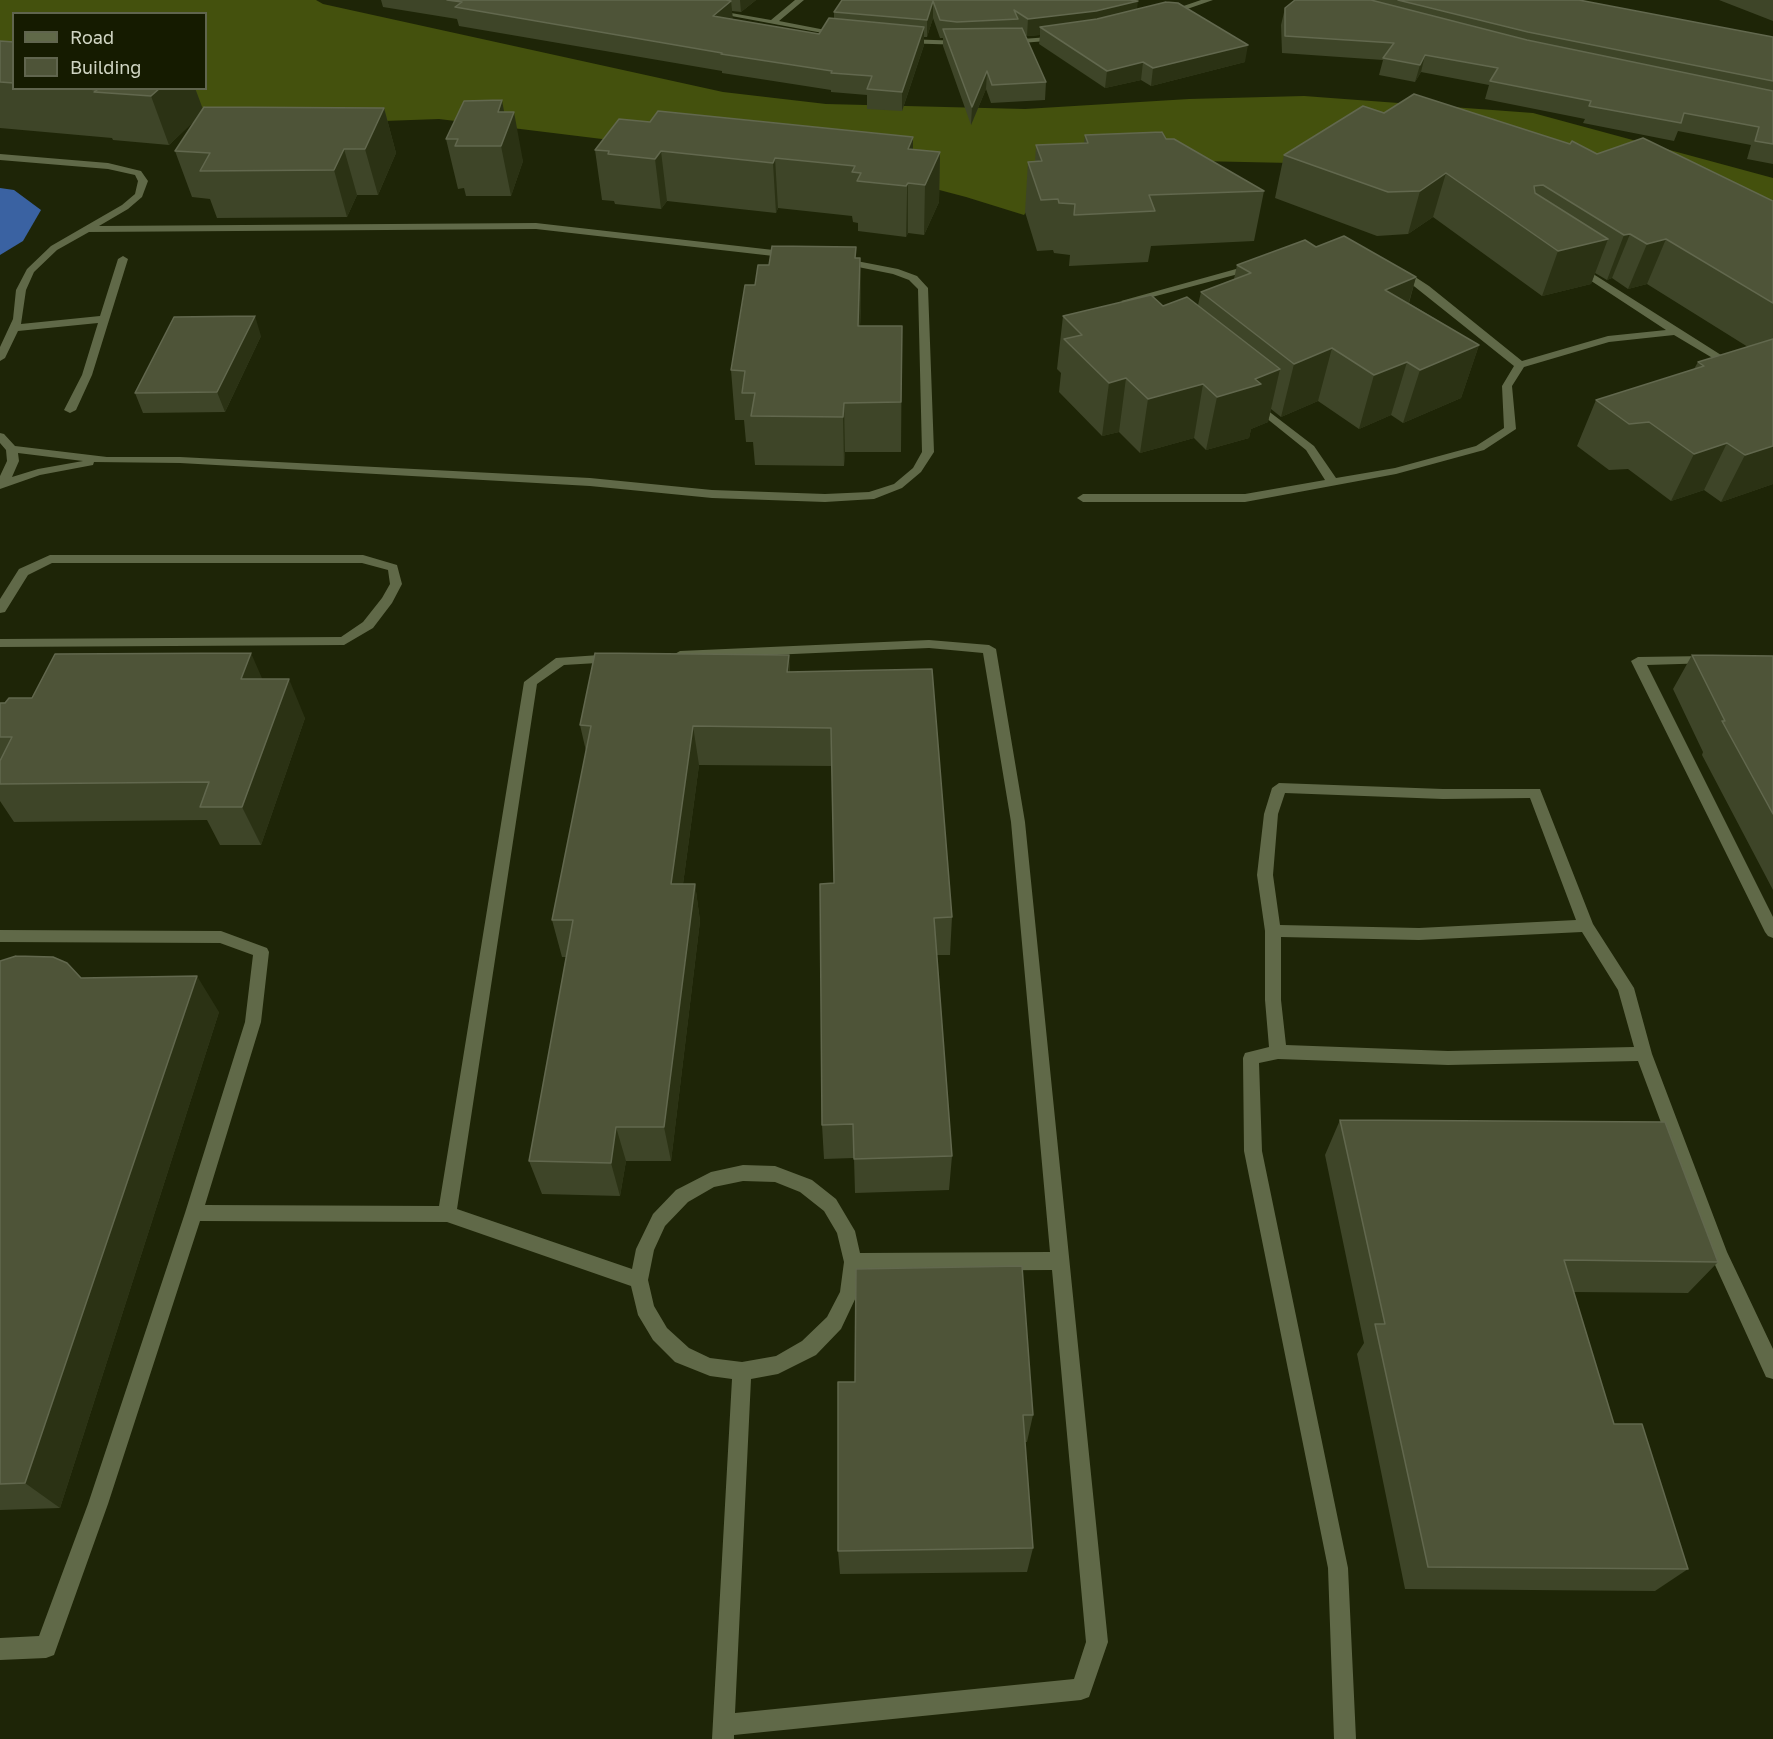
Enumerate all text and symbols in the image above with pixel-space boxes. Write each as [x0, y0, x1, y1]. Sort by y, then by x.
legend [12, 12, 207, 90]
text: Road [70, 26, 114, 48]
text: Building [70, 56, 141, 78]

